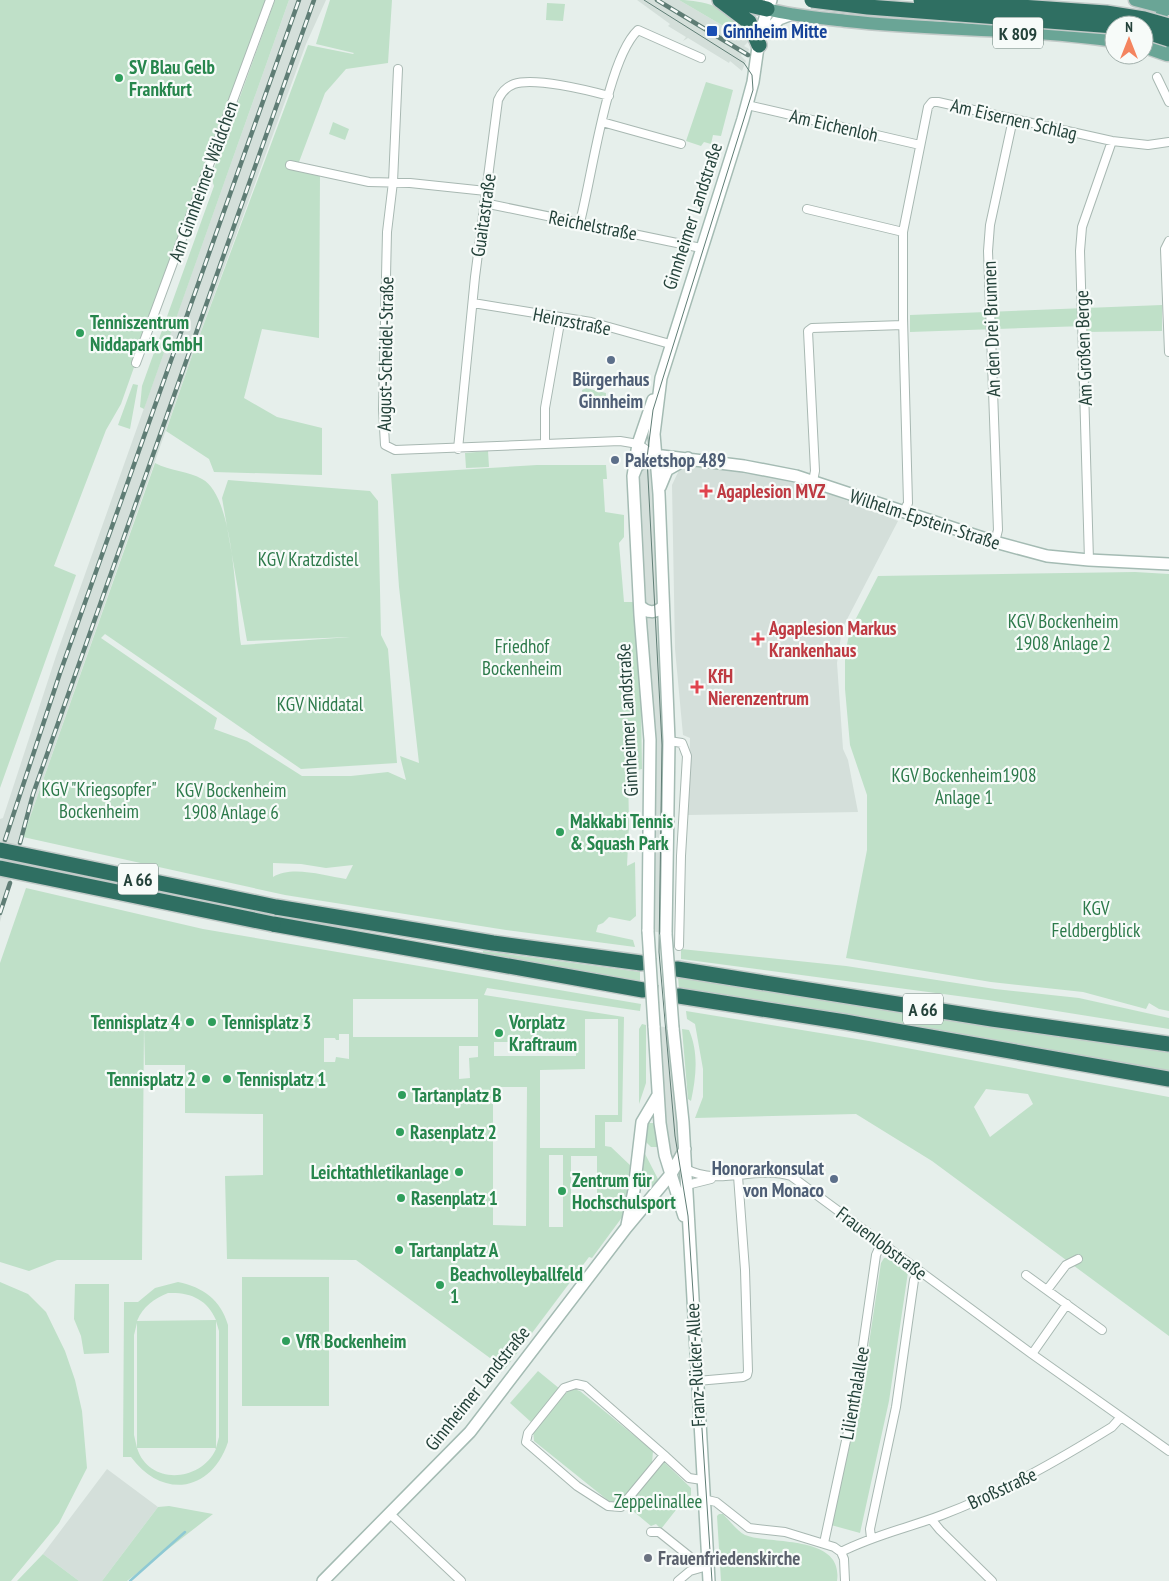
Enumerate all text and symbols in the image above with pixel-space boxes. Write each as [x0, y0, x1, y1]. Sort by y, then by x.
north arrow [1104, 15, 1154, 65]
road number: K 809 [993, 17, 1043, 48]
text: N [1125, 18, 1133, 36]
place label: Ginnheim Mitte [723, 19, 827, 43]
marker: Ginnheim Mitte [705, 24, 719, 38]
place label: SV Blau Gelb Frankfurt [129, 55, 215, 101]
marker: SV Blau Gelb Frankfurt [113, 72, 125, 84]
street label: Am Eisernen Schlag [948, 93, 1080, 145]
street label: Am Ginnheimer Wäldchen [163, 98, 243, 264]
street label: Am Eichenloh [787, 103, 881, 147]
street label: Ginnheimer Landstraße [657, 139, 727, 293]
street label: Guaitastraße [465, 172, 501, 258]
street label: Reichelstraße [547, 205, 639, 245]
street label: An den Drei Brunnen [977, 260, 1005, 398]
street label: August-Scheidel-Straße [372, 276, 398, 432]
street label: Am Großen Berge [1069, 290, 1097, 406]
street label: Heinzstraße [531, 302, 613, 340]
place label: Tenniszentrum Niddapark GmbH [90, 310, 203, 356]
marker: Tenniszentrum Niddapark GmbH [74, 327, 86, 339]
marker: Bürgerhaus Ginnheim [605, 354, 617, 366]
place label: Bürgerhaus Ginnheim [573, 367, 650, 413]
place label: Paketshop 489 [625, 448, 726, 472]
marker: Paketshop 489 [609, 454, 621, 466]
place label: Agaplesion MVZ [716, 479, 826, 503]
street label: Wilhelm-Epstein-Straße [847, 483, 1003, 555]
marker: Agaplesion MVZ [699, 484, 713, 498]
park label: KGV Kratzdistel [258, 547, 359, 571]
park label: KGV Bockenheim 1908 Anlage 2 [1008, 609, 1118, 655]
place label: Agaplesion Markus Krankenhaus [768, 616, 897, 662]
marker: Agaplesion Markus Krankenhaus [751, 632, 765, 646]
park label: Friedhof Bockenheim [482, 634, 562, 680]
street label: Ginnheimer Landstraße [611, 643, 643, 797]
place label: KfH Nierenzentrum [708, 664, 809, 710]
marker: KfH Nierenzentrum [690, 680, 704, 694]
park label: KGV Niddatal [277, 692, 364, 716]
park label: KGV Bockenheim1908 Anlage 1 [892, 763, 1036, 809]
park label: KGV "Kriegsopfer" Bockenheim [41, 777, 157, 823]
park label: KGV Bockenheim 1908 Anlage 6 [176, 778, 286, 824]
place label: Makkabi Tennis & Squash Park [570, 809, 673, 855]
marker: Makkabi Tennis & Squash Park [554, 826, 566, 838]
road number: A 66 [118, 864, 158, 894]
park label: KGV Feldbergblick [1052, 896, 1141, 942]
road number: A 66 [903, 994, 943, 1024]
place label: Tennisplatz 4 [91, 1010, 180, 1034]
place label: Tennisplatz 3 [222, 1010, 311, 1034]
place label: Vorplatz Kraftraum [508, 1010, 577, 1056]
marker: Tennisplatz 4 [184, 1016, 196, 1028]
marker: Tennisplatz 3 [206, 1016, 218, 1028]
marker: Vorplatz Kraftraum [493, 1027, 505, 1039]
place label: Tennisplatz 2 [107, 1067, 196, 1091]
place label: Tennisplatz 1 [237, 1067, 326, 1091]
marker: Tennisplatz 2 [200, 1073, 212, 1085]
marker: Tennisplatz 1 [221, 1073, 233, 1085]
place label: Tartanplatz B [412, 1083, 502, 1107]
marker: Tartanplatz B [396, 1089, 408, 1101]
place label: Rasenplatz 2 [410, 1120, 497, 1144]
marker: Rasenplatz 2 [394, 1126, 406, 1138]
place label: Honorarkonsulat von Monaco [712, 1156, 824, 1202]
place label: Leichtathletikanlage [311, 1160, 449, 1184]
marker: Leichtathletikanlage [453, 1166, 465, 1178]
place label: Zentrum für Hochschulsport [572, 1168, 676, 1214]
marker: Honorarkonsulat von Monaco [828, 1173, 840, 1185]
marker: Zentrum für Hochschulsport [556, 1185, 568, 1197]
place label: Rasenplatz 1 [411, 1186, 498, 1210]
marker: Rasenplatz 1 [395, 1192, 407, 1204]
street label: Frauenlobstraße [832, 1201, 932, 1285]
place label: Tartanplatz A [409, 1238, 499, 1262]
marker: Tartanplatz A [393, 1244, 405, 1256]
place label: Beachvolleyballfeld 1 [450, 1262, 583, 1308]
marker: Beachvolleyballfeld 1 [434, 1279, 446, 1291]
street label: Franz-Rücker-Allee [680, 1302, 710, 1428]
street label: Ginnheimer Landstraße [419, 1321, 535, 1455]
place label: VfR Bockenheim [295, 1329, 406, 1353]
marker: VfR Bockenheim [280, 1335, 292, 1347]
street label: Lilienthalallee [834, 1344, 874, 1442]
street label: Broßstraße [964, 1462, 1040, 1514]
park label: Zeppelinallee [614, 1489, 703, 1513]
place label: Frauenfriedenskirche [658, 1546, 800, 1570]
marker: Frauenfriedenskirche [642, 1552, 654, 1564]

